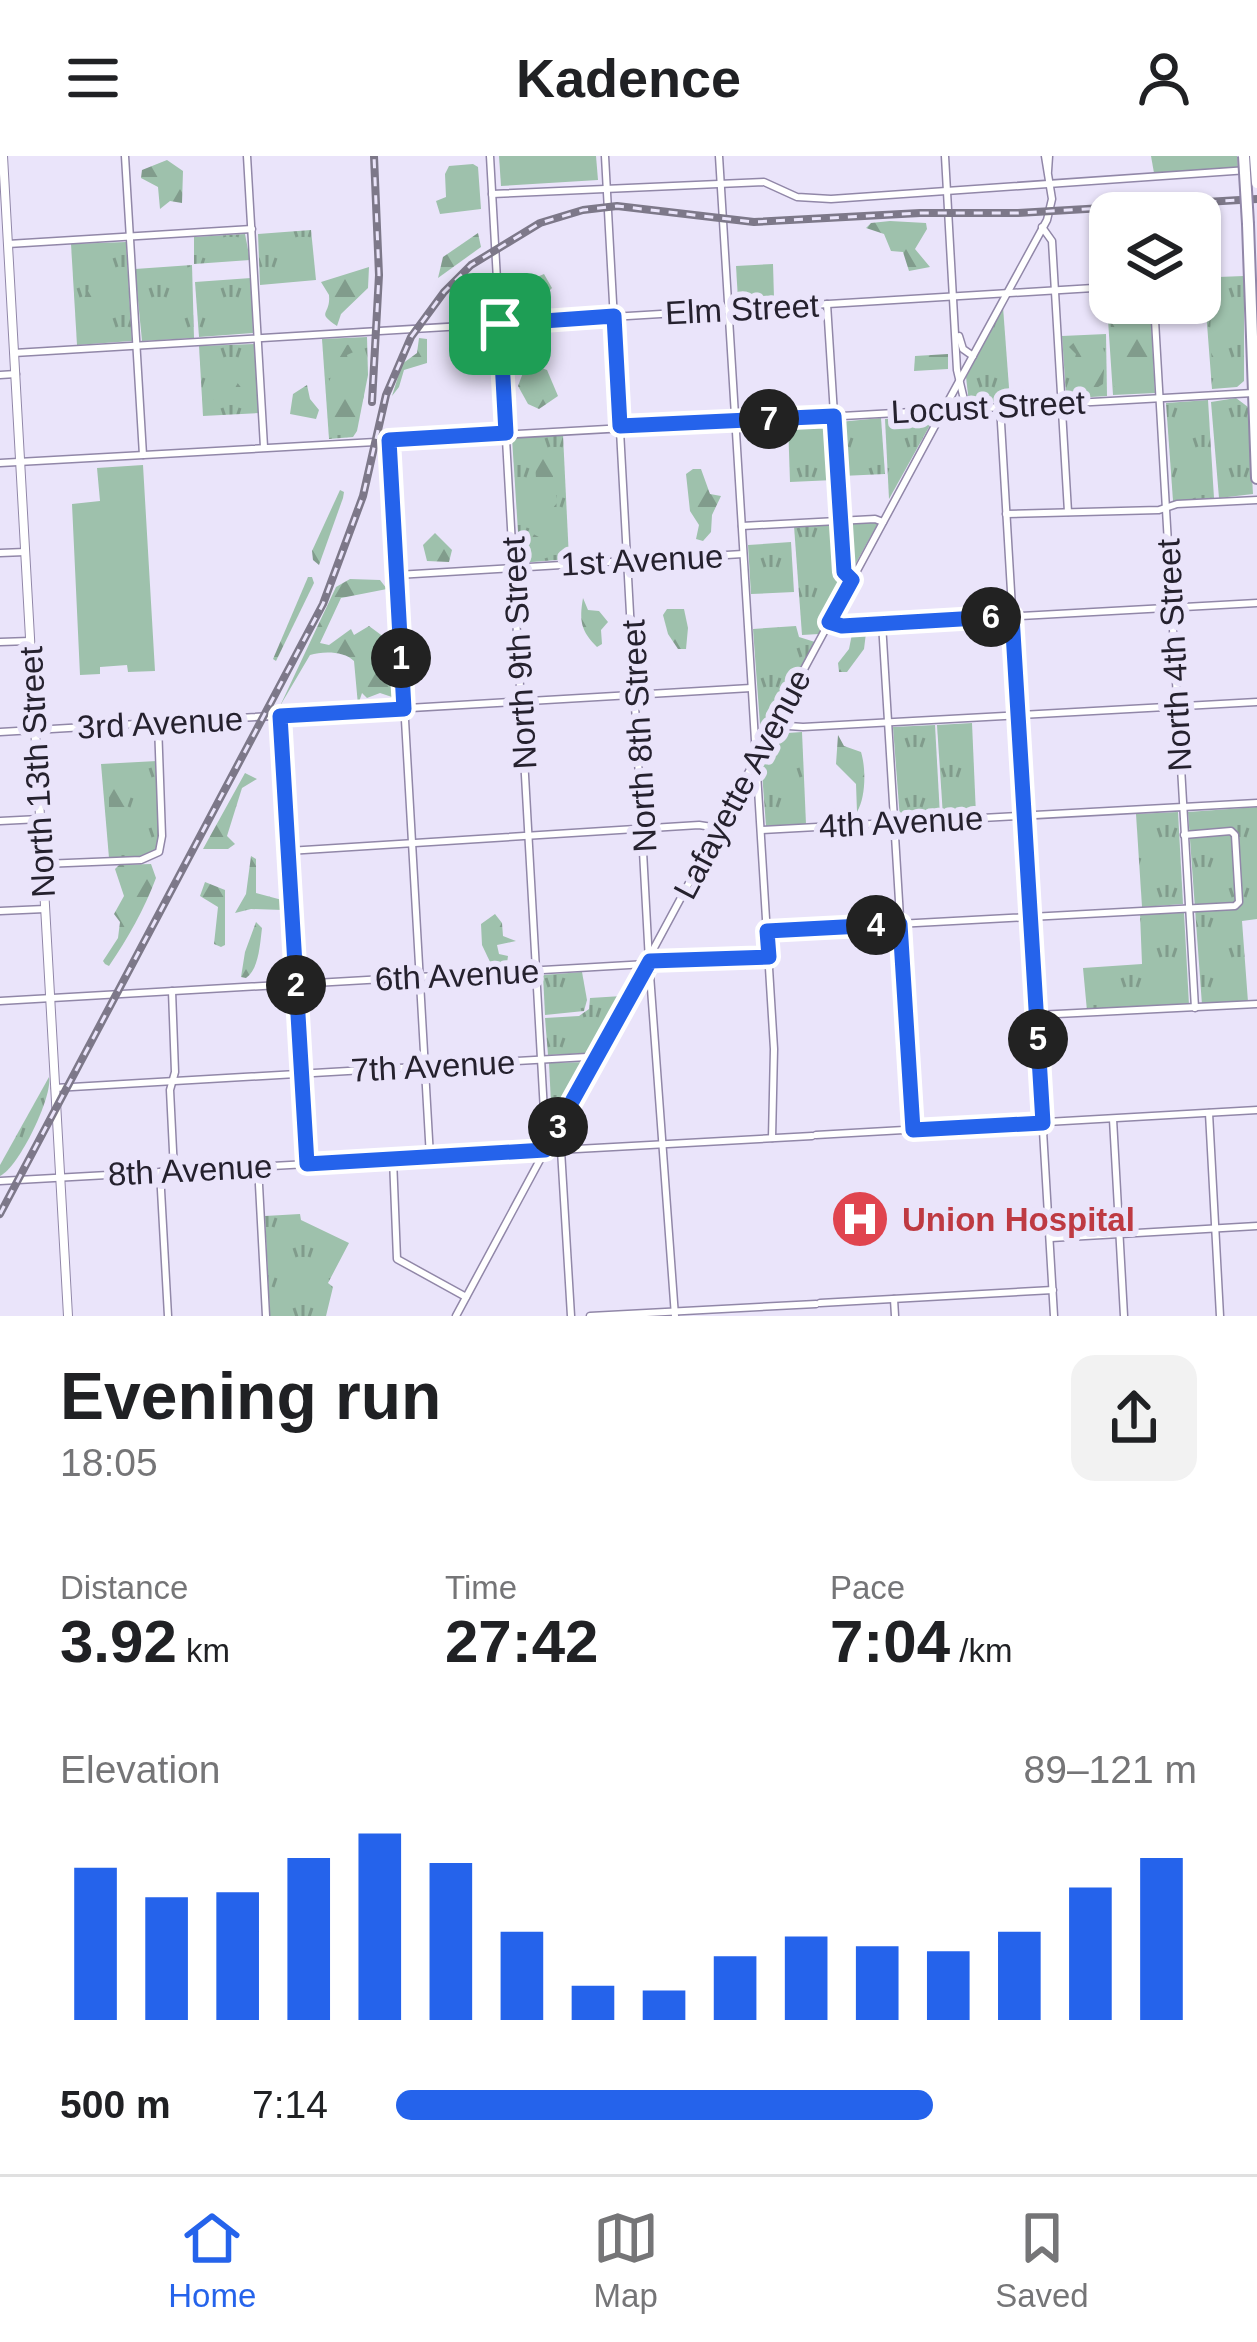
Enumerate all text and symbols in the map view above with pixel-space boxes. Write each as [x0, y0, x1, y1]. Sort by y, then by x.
icon: menu [60, 45, 126, 111]
icon: person [1131, 45, 1197, 111]
text: Kadence [516, 48, 741, 108]
map controls [1089, 192, 1221, 324]
button: layers [1089, 192, 1221, 324]
pin [449, 273, 551, 375]
street label: Elm Street [664, 286, 820, 332]
icon: arrive [467, 291, 533, 357]
street label: Locust Street [890, 383, 1086, 431]
pin: 7 [739, 389, 799, 449]
text: 7 [760, 400, 778, 437]
street label: North 9th Street [494, 536, 544, 770]
street label: 1st Avenue [560, 537, 724, 583]
street label: North 4th Street [1149, 538, 1199, 772]
pin: 6 [961, 587, 1021, 647]
text: 6 [982, 598, 1000, 635]
street label: North 8th Street [614, 619, 664, 853]
pin: 1 [371, 628, 431, 688]
text: 1 [392, 639, 410, 676]
street label: North 13th Street [12, 646, 62, 898]
street label: Lafayette Avenue [666, 663, 818, 905]
street label: 3rd Avenue [76, 700, 244, 746]
street label: 4th Avenue [818, 799, 984, 845]
pin: 4 [846, 895, 906, 955]
text: 4 [867, 906, 885, 943]
street label: 6th Avenue [374, 952, 540, 998]
pin: 2 [266, 955, 326, 1015]
text: 2 [287, 966, 305, 1003]
pin: 5 [1008, 1009, 1068, 1069]
text: 5 [1029, 1020, 1047, 1057]
street label: 7th Avenue [350, 1043, 516, 1089]
pin: 3 [528, 1097, 588, 1157]
text: 3 [549, 1108, 567, 1145]
street label: 8th Avenue [107, 1147, 273, 1193]
hospital icon: Union Hospital [829, 1188, 891, 1250]
place label: Union Hospital [902, 1201, 1135, 1238]
button: share [1071, 1355, 1197, 1481]
text: Evening run [60, 1359, 441, 1433]
text: 18:05 [60, 1441, 158, 1484]
text: Distance [60, 1569, 188, 1606]
text: Time [445, 1569, 517, 1606]
text: Pace [830, 1569, 905, 1606]
text: 3.92 [60, 1608, 177, 1675]
text: 27:42 [445, 1608, 598, 1675]
text: 7:04 [830, 1608, 950, 1675]
text: km [177, 1632, 230, 1669]
text: /km [950, 1632, 1012, 1669]
text: Elevation [60, 1748, 220, 1791]
text: 89–121 m [1024, 1748, 1197, 1791]
text: 500 m [60, 2083, 171, 2126]
text: 7:14 [252, 2083, 328, 2126]
tab: Home [168, 2205, 256, 2315]
tab: Map [593, 2205, 659, 2315]
tab: Saved [995, 2205, 1089, 2315]

